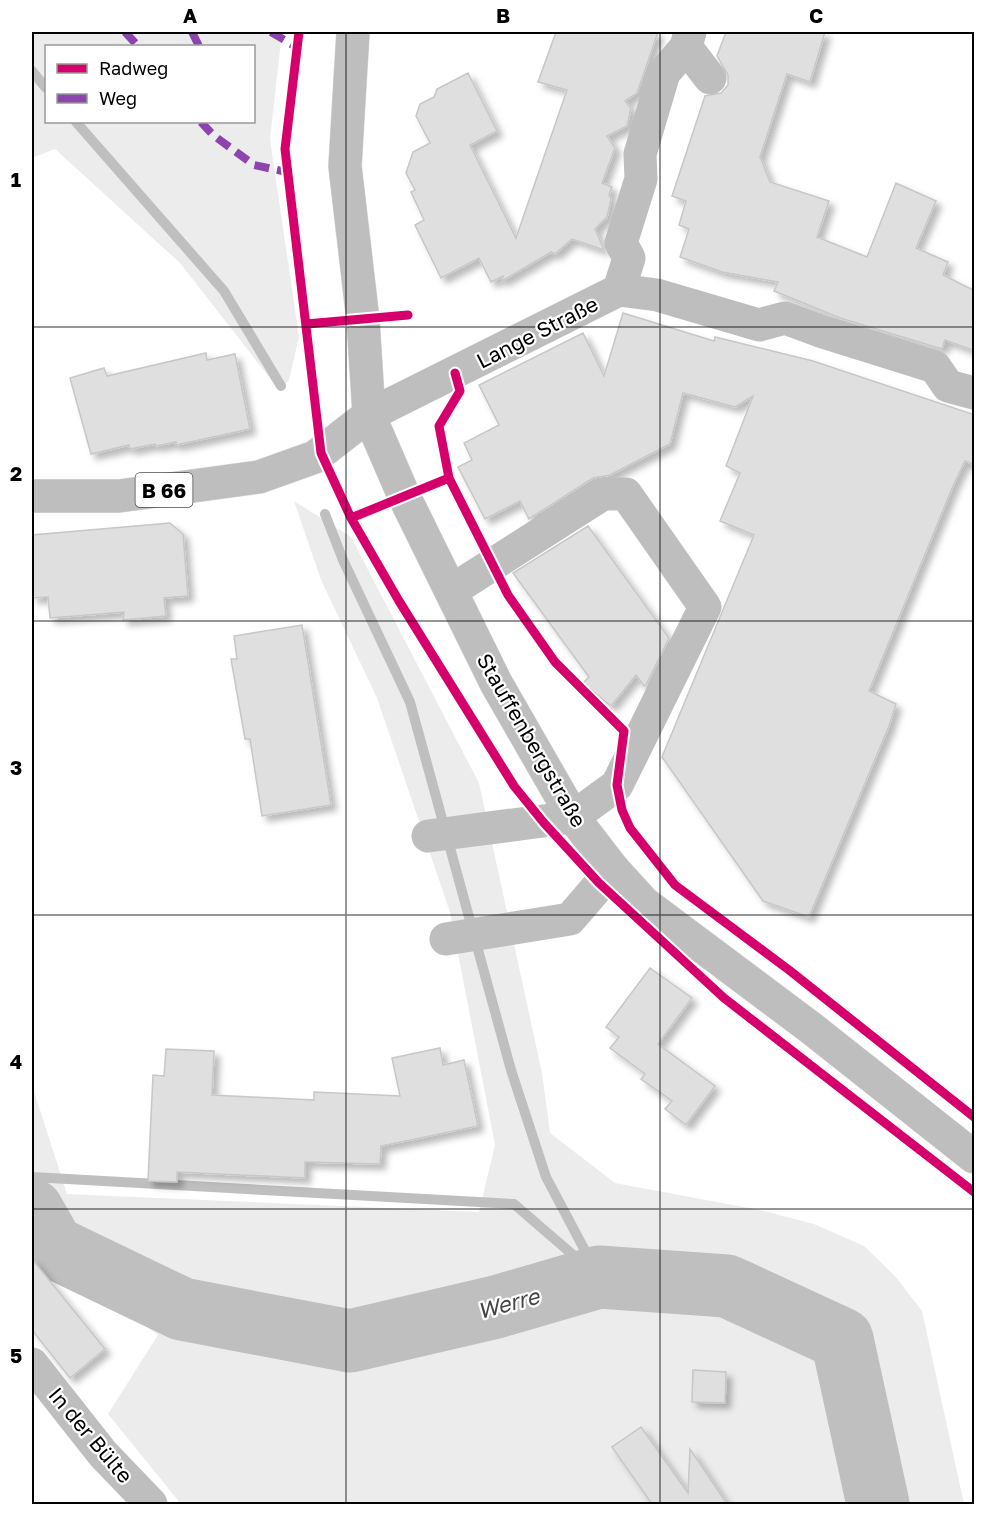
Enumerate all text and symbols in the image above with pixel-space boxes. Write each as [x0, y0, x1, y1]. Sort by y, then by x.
text: A [183, 3, 197, 27]
text: B [496, 3, 510, 27]
text: C [809, 3, 823, 27]
legend [45, 45, 255, 123]
text: Radweg [99, 57, 168, 79]
text: Weg [99, 87, 137, 109]
text: 1 [11, 167, 21, 191]
street label: Lange Straße [472, 290, 602, 374]
text: 2 [10, 461, 22, 485]
road number: B 66 [136, 473, 192, 507]
street label: Stauffenbergstraße [472, 649, 592, 831]
text: 3 [10, 755, 22, 779]
text: 4 [10, 1049, 22, 1073]
water label: Werre [474, 1281, 544, 1324]
text: 5 [10, 1343, 22, 1367]
street label: In der Bülte [43, 1382, 139, 1488]

